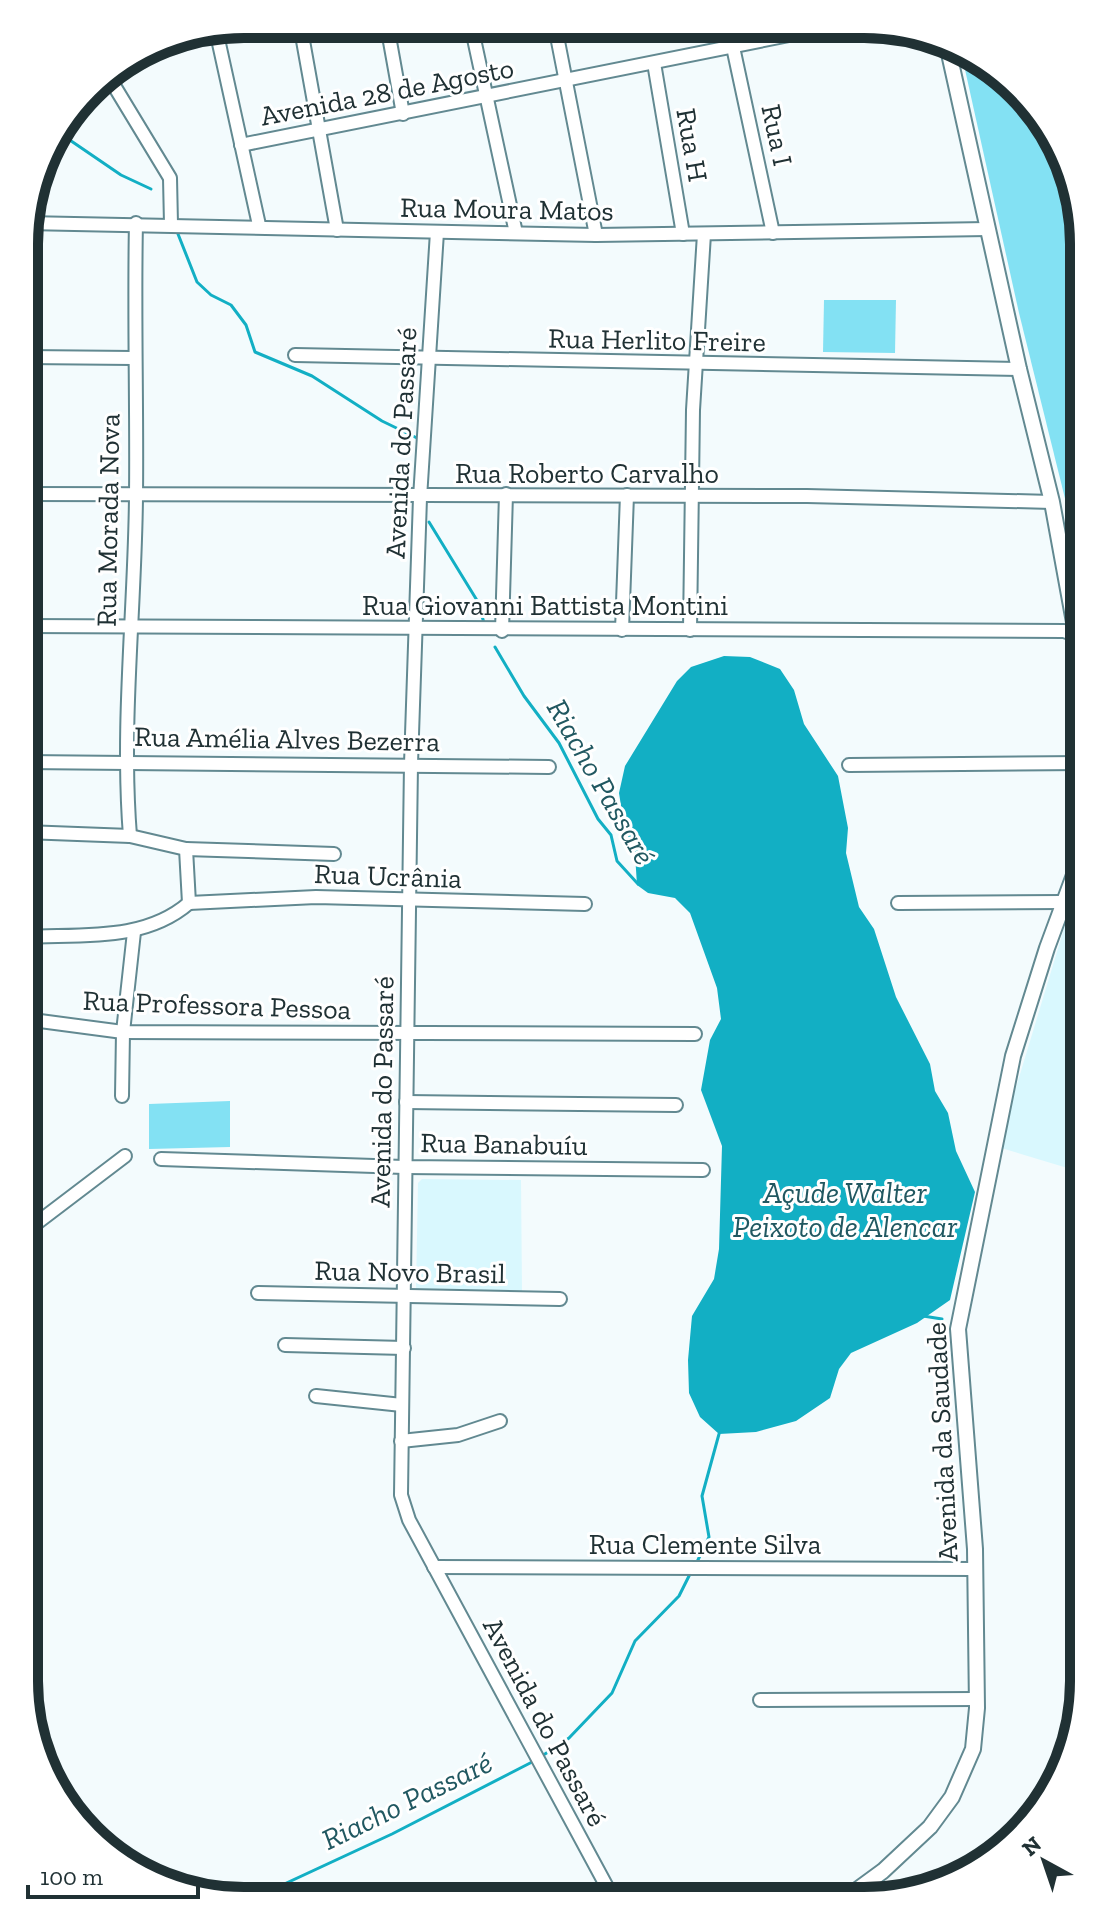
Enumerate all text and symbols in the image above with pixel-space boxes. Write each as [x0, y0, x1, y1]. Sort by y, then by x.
street label: Avenida 28 de Agosto [258, 51, 516, 133]
street label: Rua I [754, 101, 800, 169]
street label: Rua H [669, 106, 715, 184]
street label: Rua Moura Matos [400, 191, 614, 227]
street label: Rua Herlito Freire [548, 322, 766, 358]
street label: Avenida do Passaré [378, 327, 424, 559]
street label: Rua Morada Nova [90, 412, 126, 627]
street label: Rua Roberto Carvalho [455, 457, 719, 490]
street label: Rua Giovanni Battista Montini [362, 589, 728, 622]
water label: Riacho Passaré [539, 693, 663, 871]
street label: Rua Amélia Alves Bezerra [134, 720, 441, 758]
street label: Rua Ucrânia [314, 857, 463, 895]
street label: Avenida do Passaré [363, 976, 401, 1208]
street label: Rua Professora Pessoa [82, 984, 352, 1026]
street label: Rua Banabuíu [420, 1126, 588, 1162]
water label: Açude Walter Peixoto de Alencar [733, 1175, 958, 1245]
street label: Rua Novo Brasil [314, 1254, 506, 1290]
street label: Avenida da Saudade [919, 1321, 965, 1563]
street label: Rua Clemente Silva [589, 1528, 822, 1561]
street label: Avenida do Passaré [476, 1612, 614, 1832]
water label: Riacho Passaré [316, 1744, 498, 1858]
north arrow [1004, 1821, 1084, 1901]
text: N [1016, 1830, 1047, 1862]
scale bar [28, 1849, 198, 1899]
text: 100 m [40, 1862, 103, 1891]

